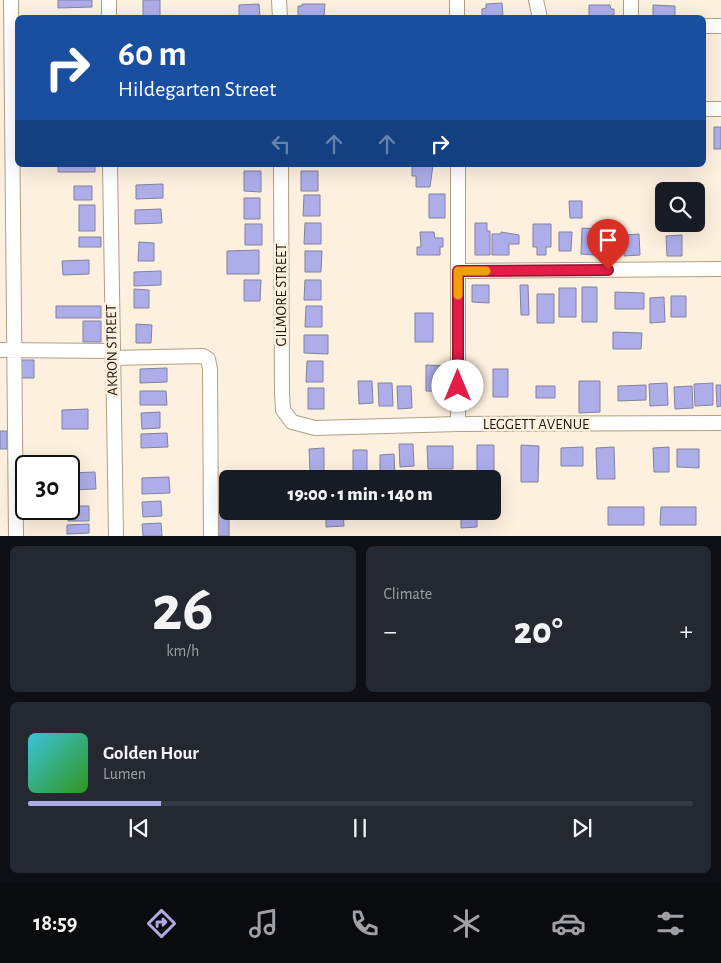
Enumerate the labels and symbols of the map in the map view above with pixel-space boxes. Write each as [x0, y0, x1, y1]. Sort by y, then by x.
pin [587, 219, 629, 270]
street label: GILMORE STREET [274, 243, 289, 346]
street label: AKRON STREET [104, 303, 120, 396]
position arrow [431, 359, 483, 411]
street label: LEGGETT AVENUE [483, 417, 589, 432]
speed limit sign: 30 [15, 455, 80, 520]

